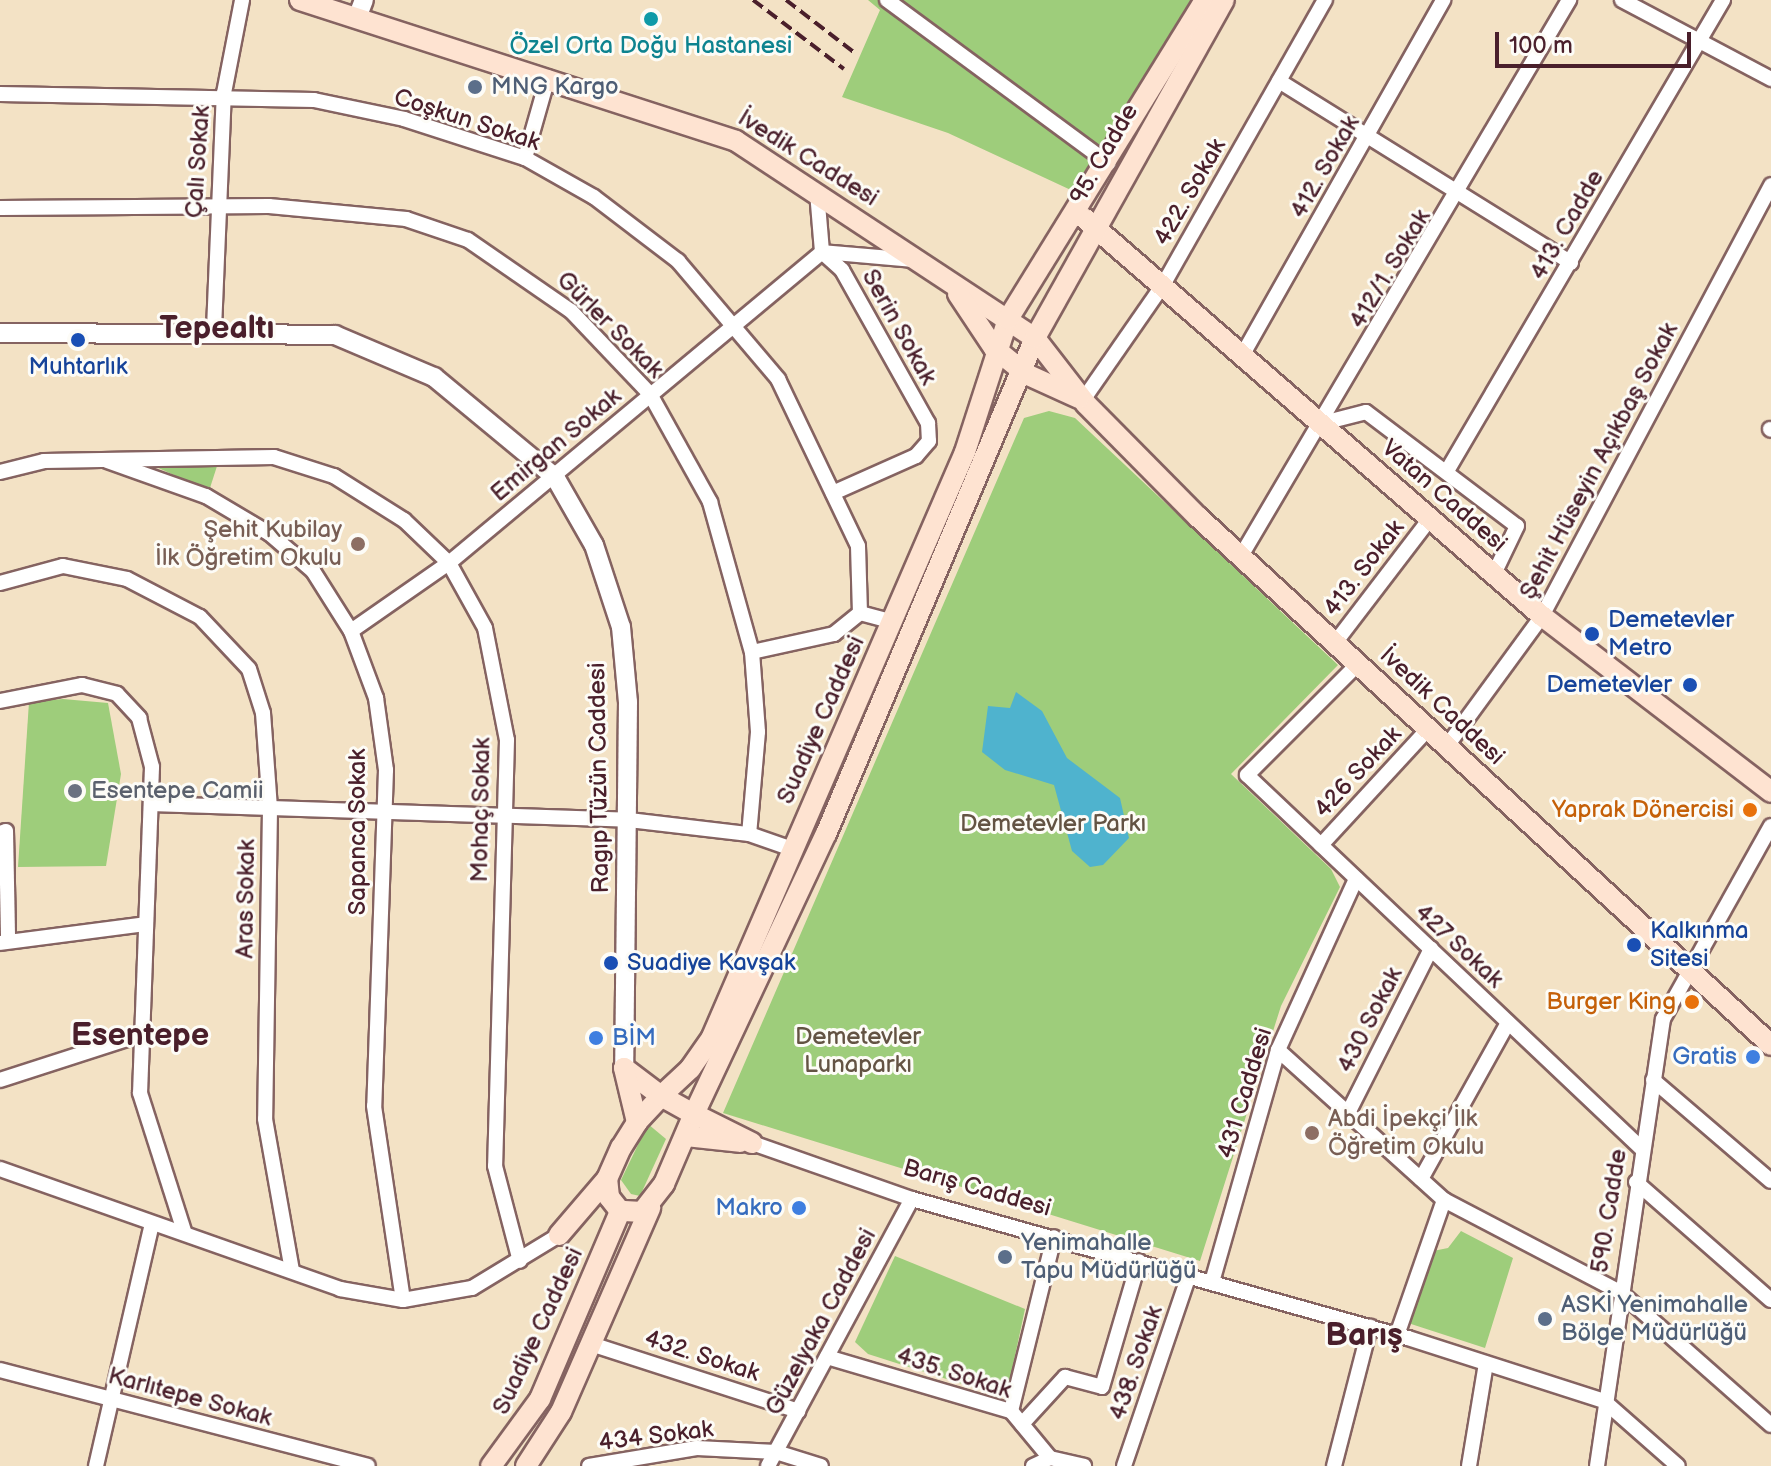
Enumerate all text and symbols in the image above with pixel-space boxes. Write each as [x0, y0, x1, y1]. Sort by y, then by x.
marker: Özel Orta Doğu Hastanesi [642, 10, 660, 28]
scale bar [1499, 16, 1695, 66]
text: 100 m [1509, 31, 1573, 60]
place label: Özel Orta Doğu Hastanesi [510, 32, 792, 60]
place label: MNG Kargo [491, 73, 619, 101]
marker: MNG Kargo [466, 78, 484, 96]
street label: Coşkun Sokak [390, 83, 544, 157]
street label: 95. Cadde [1064, 99, 1144, 209]
street label: İvedik Caddesi [733, 103, 883, 213]
street label: Çalı Sokak [180, 105, 216, 219]
street label: 412. Sokak [1284, 110, 1366, 224]
street label: 422. Sokak [1148, 133, 1232, 251]
street label: 413. Cadde [1524, 165, 1610, 285]
street label: 412/1. Sokak [1343, 204, 1437, 334]
street label: Serin Sokak [855, 264, 943, 390]
street label: Gürler Sokak [550, 265, 670, 385]
district label: Tepealtı [160, 310, 274, 348]
street label: Şehit Hüseyin Açıkbaş Sokak [1514, 318, 1684, 604]
marker: Muhtarlık [69, 331, 87, 349]
place label: Muhtarlık [28, 353, 128, 381]
street label: Emirgan Sokak [485, 382, 627, 508]
street label: Vatan Caddesi [1375, 434, 1513, 558]
street label: 413. Sokak [1317, 514, 1411, 622]
place label: Şehit Kubilay İlk Öğretim Okulu [155, 516, 342, 572]
marker: Şehit Kubilay İlk Öğretim Okulu [349, 535, 367, 553]
place label: Demetevler Metro [1608, 606, 1734, 662]
marker: Demetevler Metro [1583, 625, 1601, 643]
street label: Suadiye Caddesi [771, 632, 871, 808]
street label: İvedik Caddesi [1374, 641, 1510, 771]
street label: Ragıp Tüzün Caddesi [583, 662, 615, 894]
place label: Demetevler [1546, 671, 1672, 699]
marker: Demetevler [1679, 674, 1701, 696]
street label: 426 Sokak [1308, 720, 1408, 824]
street label: Mohaç Sokak [465, 737, 497, 883]
street label: Sapanca Sokak [344, 749, 372, 915]
place label: Esentepe Camii [91, 777, 264, 805]
marker: Esentepe Camii [66, 782, 84, 800]
place label: Yaprak Dönercisi [1552, 796, 1734, 824]
marker: Yaprak Dönercisi [1741, 801, 1759, 819]
park label: Demetevler Parkı [960, 810, 1146, 838]
street label: Aras Sokak [231, 839, 261, 959]
street label: 427 Sokak [1408, 897, 1510, 995]
place label: Kalkınma Sitesi [1650, 917, 1749, 973]
marker: Kalkınma Sitesi [1625, 936, 1643, 954]
place label: Suadiye Kavşak [627, 949, 795, 977]
marker: Suadiye Kavşak [602, 954, 620, 972]
street label: 430 Sokak [1331, 962, 1409, 1078]
place label: Burger King [1546, 988, 1676, 1016]
marker: Burger King [1683, 993, 1701, 1011]
district label: Esentepe [71, 1017, 209, 1055]
park label: Demetevler Lunaparkı [795, 1023, 921, 1079]
place label: BİM [612, 1024, 656, 1052]
street label: 431 Caddesi [1211, 1024, 1279, 1162]
marker: BİM [587, 1029, 605, 1047]
place label: Gratis [1672, 1043, 1737, 1071]
marker: Gratis [1744, 1048, 1762, 1066]
place label: Abdi İpekçi İlk Öğretim Okulu [1328, 1105, 1484, 1161]
marker: Abdi İpekçi İlk Öğretim Okulu [1303, 1124, 1321, 1142]
street label: 590. Cadde [1585, 1147, 1633, 1275]
street label: Barış Caddesi [900, 1153, 1054, 1223]
place label: Makro [715, 1194, 783, 1222]
marker: Makro [790, 1199, 808, 1217]
street label: Güzelyaka Caddesi [760, 1224, 882, 1420]
place label: Yenimahalle Tapu Müdürlüğü [1021, 1229, 1196, 1285]
street label: Suadiye Caddesi [487, 1243, 589, 1419]
marker: Yenimahalle Tapu Müdürlüğü [996, 1248, 1014, 1266]
place label: ASKİ Yenimahalle Bölge Müdürlüğü [1561, 1291, 1749, 1347]
street label: 438. Sokak [1103, 1302, 1169, 1424]
marker: ASKİ Yenimahalle Bölge Müdürlüğü [1536, 1310, 1554, 1328]
district label: Barış [1325, 1317, 1403, 1355]
street label: 432. Sokak [641, 1324, 763, 1388]
street label: 435. Sokak [893, 1341, 1015, 1405]
street label: Karlıtepe Sokak [105, 1361, 275, 1433]
street label: 434 Sokak [597, 1415, 715, 1457]

